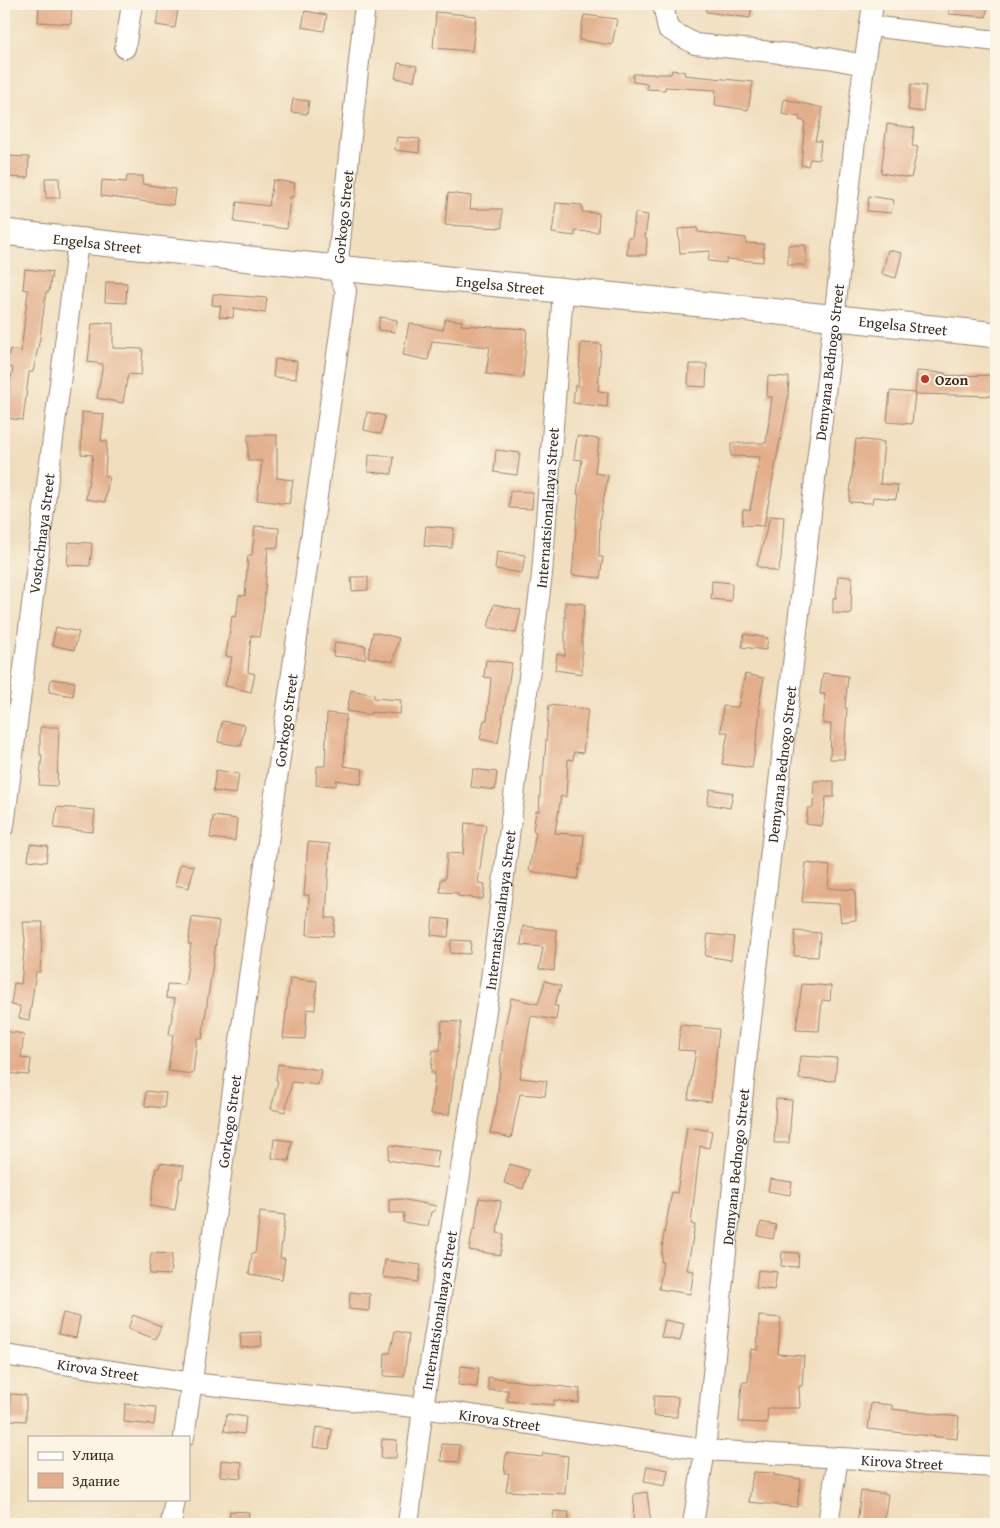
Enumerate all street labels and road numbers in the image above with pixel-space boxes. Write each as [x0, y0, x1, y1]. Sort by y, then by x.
street label: Gorkogo Street [327, 168, 358, 264]
street label: Engelsa Street [52, 227, 144, 258]
street label: Engelsa Street [455, 269, 546, 299]
street label: Demyana Bednogo Street [809, 282, 849, 442]
street label: Engelsa Street [858, 310, 949, 340]
street label: Internatsionalnaya Street [530, 426, 563, 589]
street label: Vostochnaya Street [23, 471, 59, 595]
street label: Gorkogo Street [268, 671, 302, 768]
street label: Demyana Bednogo Street [761, 684, 801, 844]
street label: Internatsionalnaya Street [479, 828, 520, 991]
street label: Gorkogo Street [212, 1072, 246, 1169]
street label: Demyana Bednogo Street [716, 1086, 754, 1246]
street label: Internatsionalnaya Street [416, 1228, 462, 1391]
street label: Kirova Street [56, 1353, 141, 1386]
street label: Kirova Street [458, 1403, 543, 1436]
street label: Kirova Street [861, 1449, 944, 1474]

